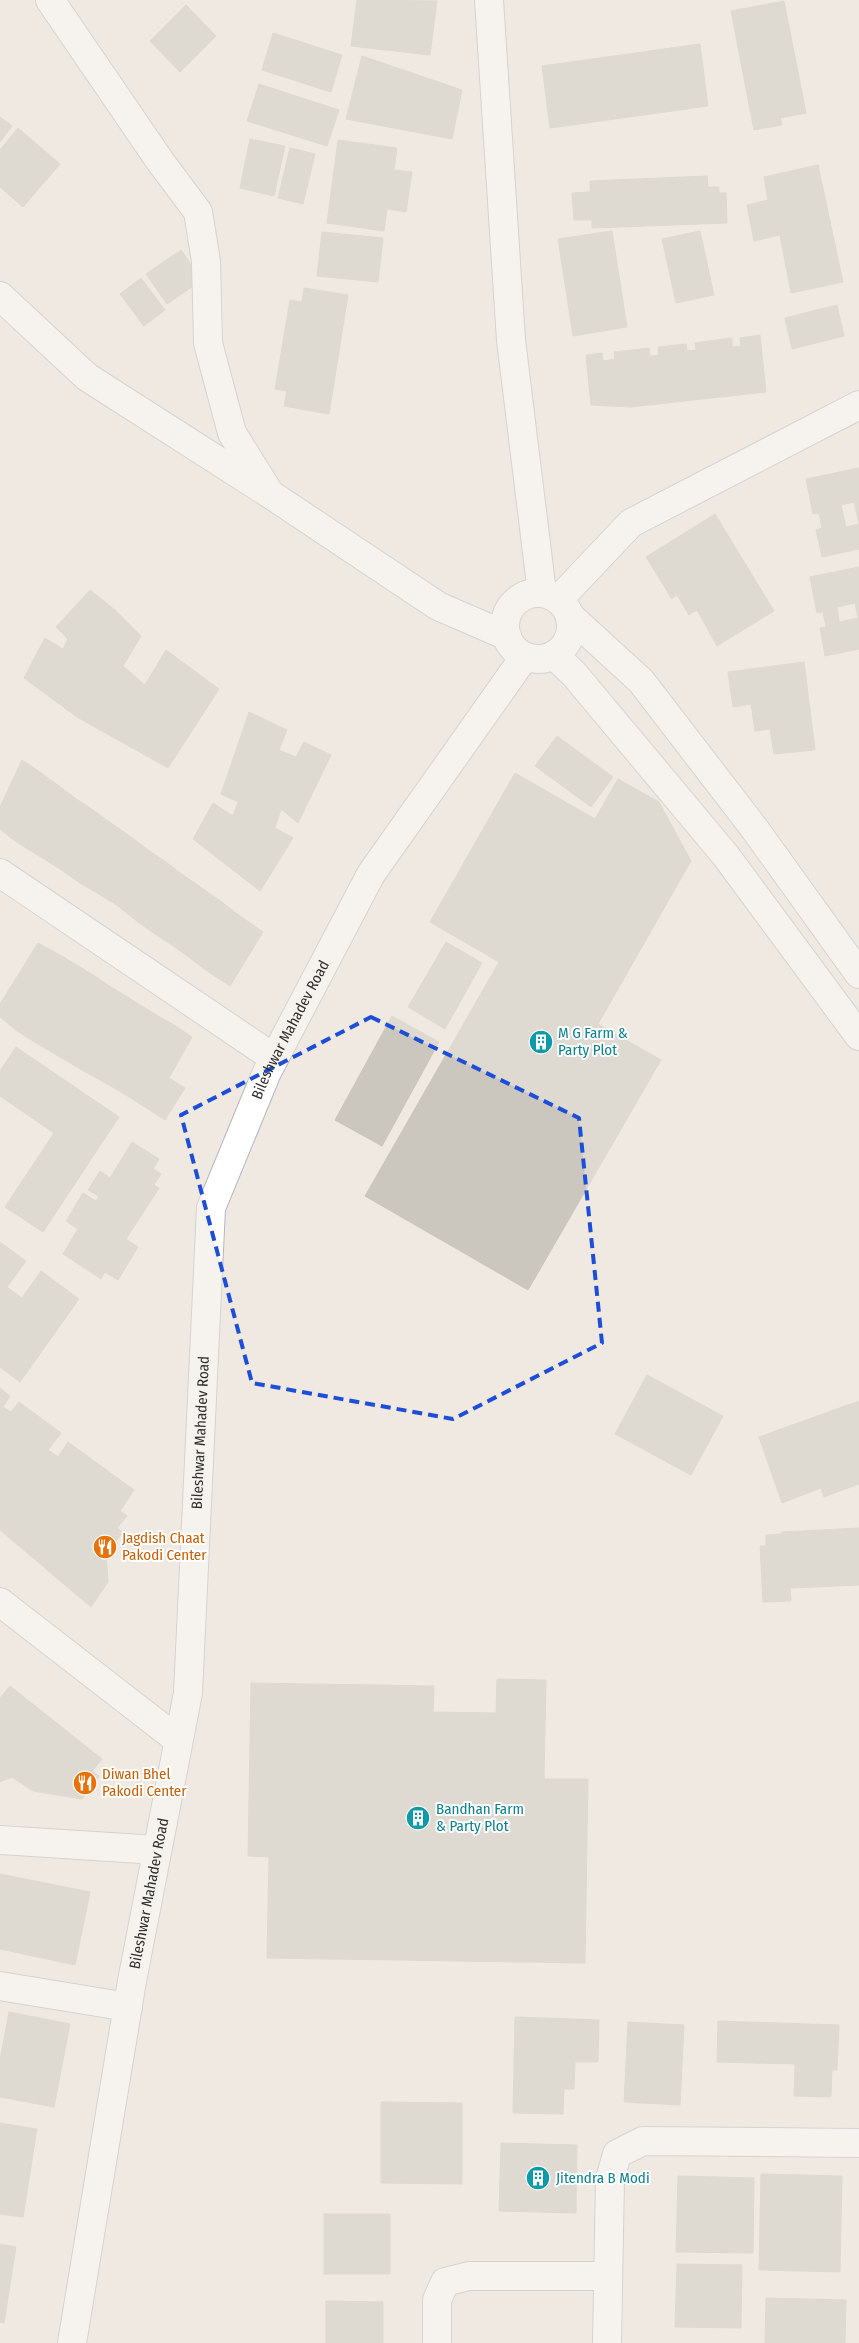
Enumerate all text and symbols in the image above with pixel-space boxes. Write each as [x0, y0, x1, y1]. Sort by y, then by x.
street label: Bileshwar Mahadev Road [248, 957, 333, 1102]
place label: M G Farm & Party Plot [558, 1024, 628, 1059]
building icon: M G Farm & Party Plot [528, 1029, 554, 1055]
street label: Bileshwar Mahadev Road [188, 1356, 213, 1510]
place label: Jagdish Chaat Pakodi Center [122, 1529, 207, 1564]
restaurant icon: Jagdish Chaat Pakodi Center [92, 1534, 118, 1560]
place label: Diwan Bhel Pakodi Center [102, 1765, 187, 1800]
restaurant icon: Diwan Bhel Pakodi Center [72, 1770, 98, 1796]
place label: Bandhan Farm & Party Plot [436, 1800, 524, 1835]
building icon: Bandhan Farm & Party Plot [405, 1805, 431, 1831]
street label: Bileshwar Mahadev Road [126, 1817, 172, 1971]
building icon: Jitendra B Modi [525, 2165, 551, 2191]
place label: Jitendra B Modi [556, 2169, 650, 2187]

